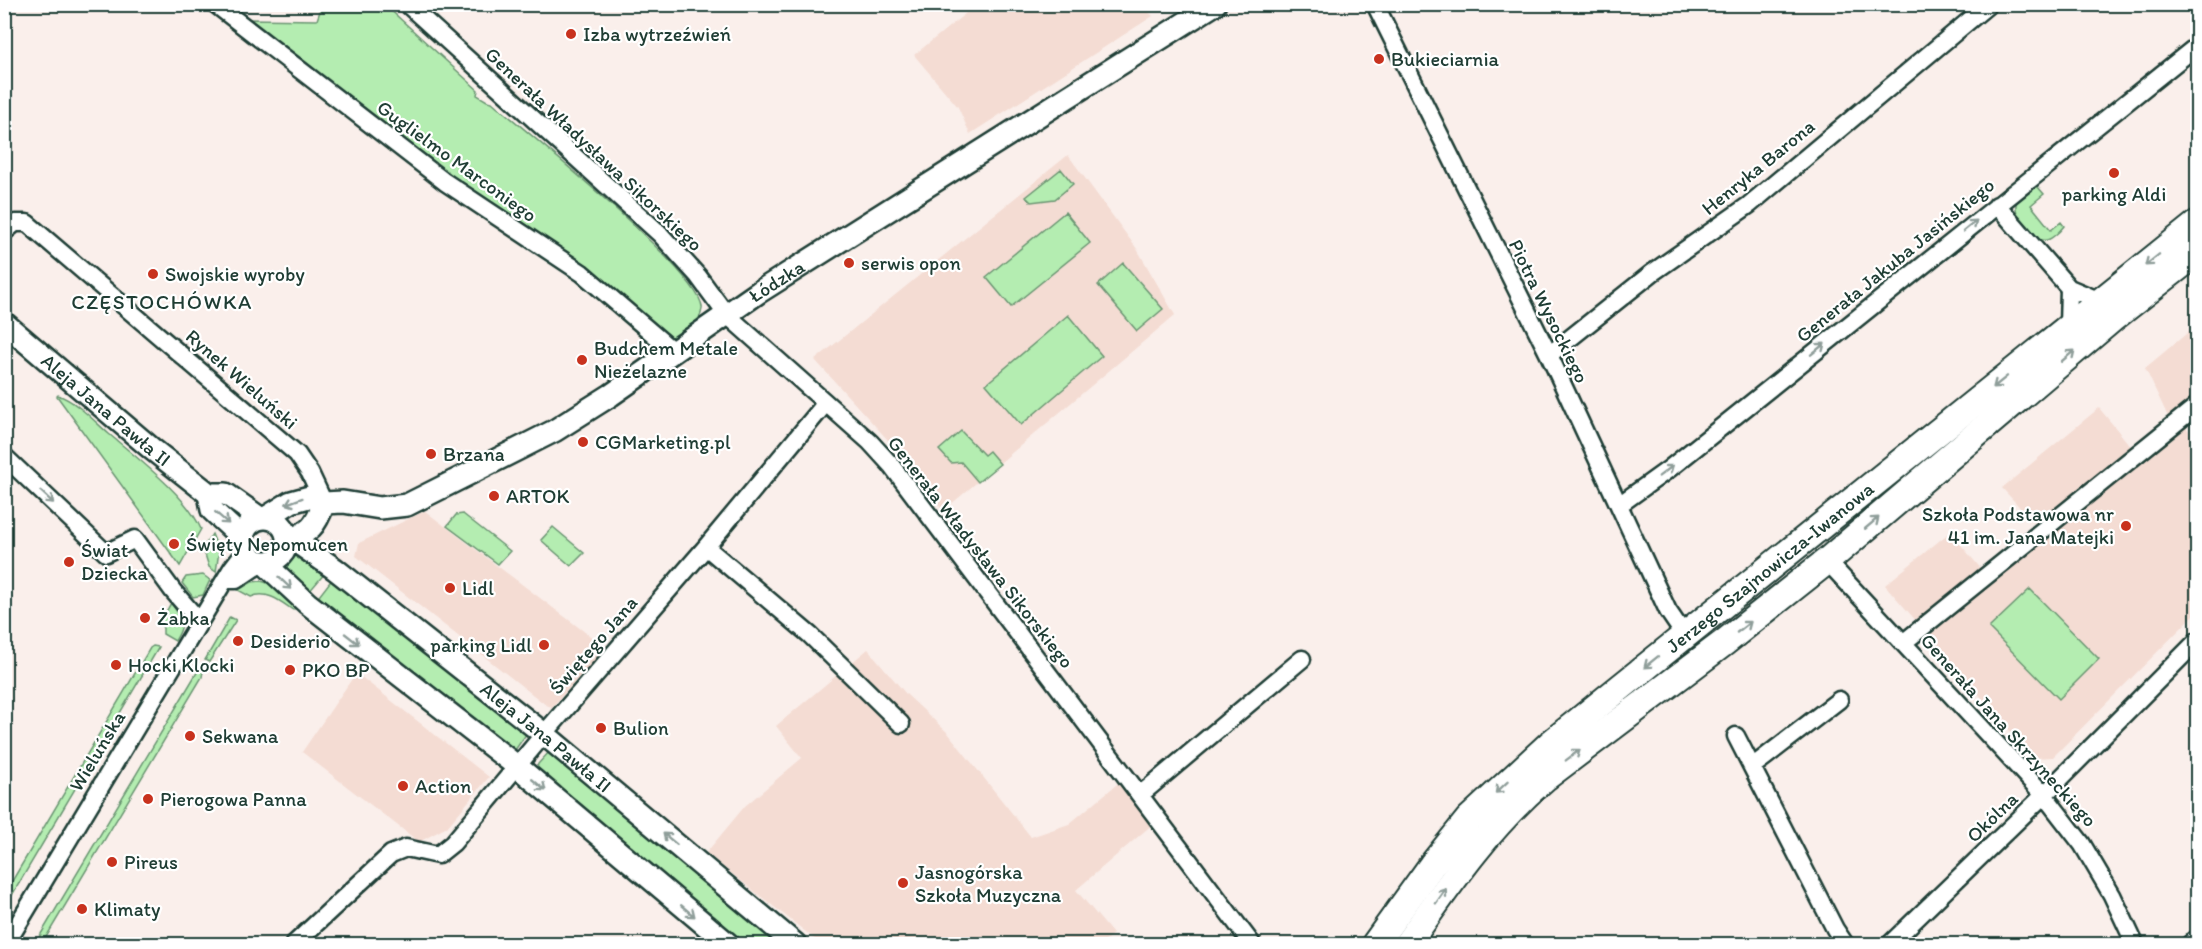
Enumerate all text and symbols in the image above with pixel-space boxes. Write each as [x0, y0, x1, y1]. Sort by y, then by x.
place label: Izba wytrzeźwień [583, 22, 731, 46]
marker: Izba wytrzeźwień [564, 27, 578, 41]
street label: Generała Władysława Sikorskiego [480, 42, 708, 256]
place label: Bukieciarnia [1391, 47, 1499, 71]
marker: Bukieciarnia [1372, 52, 1386, 66]
street label: Guglielmo Marconiego [372, 95, 542, 227]
street label: Henryka Barona [1697, 114, 1820, 220]
marker: parking Aldi [2107, 166, 2121, 180]
street label: Generała Jakuba Jasińskiego [1791, 173, 1999, 347]
place label: parking Aldi [2062, 182, 2166, 206]
one-way arrow [1962, 220, 1978, 233]
street label: Piotra Wysockiego [1504, 235, 1594, 387]
place label: serwis opon [861, 251, 961, 275]
one-way arrow [2144, 253, 2160, 266]
street label: Łódzka [744, 254, 810, 308]
marker: serwis opon [842, 256, 856, 270]
place label: Swojskie wyroby [165, 262, 305, 286]
marker: Swojskie wyroby [146, 267, 160, 281]
district label: CZĘSTOCHÓWKA [71, 289, 253, 314]
street label: Rynek Wieluński [181, 324, 303, 434]
place label: Budchem Metale Nieżelazne [594, 336, 738, 383]
one-way arrow [1810, 342, 1826, 355]
street label: Aleja Jana Pawła II [37, 348, 176, 471]
one-way arrow [2060, 349, 2075, 363]
marker: Budchem Metale Nieżelazne [575, 353, 589, 367]
one-way arrow [1992, 375, 2008, 388]
place label: CGMarketing.pl [595, 430, 731, 454]
street label: Generała Władysława Sikorskiego [883, 431, 1079, 673]
marker: CGMarketing.pl [576, 435, 590, 449]
place label: Brzana [443, 442, 505, 466]
marker: Brzana [424, 447, 438, 461]
one-way arrow [1658, 465, 1674, 478]
street label: Jerzego Szajnowicza-Iwanowa [1661, 476, 1879, 658]
place label: ARTOK [506, 484, 570, 508]
marker: ARTOK [487, 489, 501, 503]
one-way arrow [39, 490, 54, 504]
one-way arrow [286, 497, 304, 508]
place label: Szkoła Podstawowa nr 41 im. Jana Matejki [1922, 502, 2114, 549]
one-way arrow [214, 511, 229, 525]
one-way arrow [1864, 516, 1879, 530]
marker: Szkoła Podstawowa nr 41 im. Jana Matejki [2119, 519, 2133, 533]
place label: Święty Nepomucen [186, 532, 348, 556]
marker: Święty Nepomucen [167, 537, 181, 551]
place label: Świat Dziecka [81, 538, 149, 585]
marker: Świat Dziecka [62, 555, 76, 569]
one-way arrow [277, 576, 292, 590]
place label: Lidl [462, 576, 494, 600]
marker: Lidl [443, 581, 457, 595]
street label: Świętego Jana [544, 591, 642, 699]
place label: Żabka [157, 606, 209, 630]
marker: Żabka [138, 611, 152, 625]
one-way arrow [1735, 620, 1751, 633]
street label: Generała Jana Skrzyneckiego [1916, 628, 2102, 832]
place label: Desiderio [250, 629, 330, 653]
one-way arrow [344, 633, 360, 646]
place label: parking Lidl [430, 633, 532, 657]
marker: Desiderio [231, 634, 245, 648]
marker: parking Lidl [537, 638, 551, 652]
place label: Hocki Klocki [128, 653, 234, 677]
one-way arrow [1643, 655, 1659, 668]
marker: Hocki Klocki [109, 658, 123, 672]
place label: PKO BP [302, 658, 369, 682]
marker: PKO BP [283, 663, 297, 677]
street label: Aleja Jana Pawła II [476, 677, 616, 797]
street label: Wieluńska [64, 706, 131, 796]
place label: Bulion [613, 716, 669, 740]
marker: Bulion [594, 721, 608, 735]
place label: Sekwana [202, 724, 279, 748]
marker: Sekwana [183, 729, 197, 743]
one-way arrow [1565, 749, 1581, 761]
place label: Action [415, 774, 471, 798]
one-way arrow [531, 778, 546, 792]
marker: Action [396, 779, 410, 793]
one-way arrow [1494, 780, 1509, 794]
street label: Okólna [1961, 786, 2023, 847]
place label: Pierogowa Panna [160, 787, 307, 811]
marker: Pierogowa Panna [141, 792, 155, 806]
one-way arrow [662, 833, 678, 846]
place label: Pireus [124, 850, 178, 874]
marker: Pireus [105, 855, 119, 869]
place label: Jasnogórska Szkoła Muzyczna [915, 860, 1062, 907]
marker: Jasnogórska Szkoła Muzyczna [896, 876, 910, 890]
one-way arrow [1435, 889, 1447, 905]
place label: Klimaty [94, 897, 161, 921]
marker: Klimaty [75, 902, 89, 916]
one-way arrow [680, 904, 695, 918]

